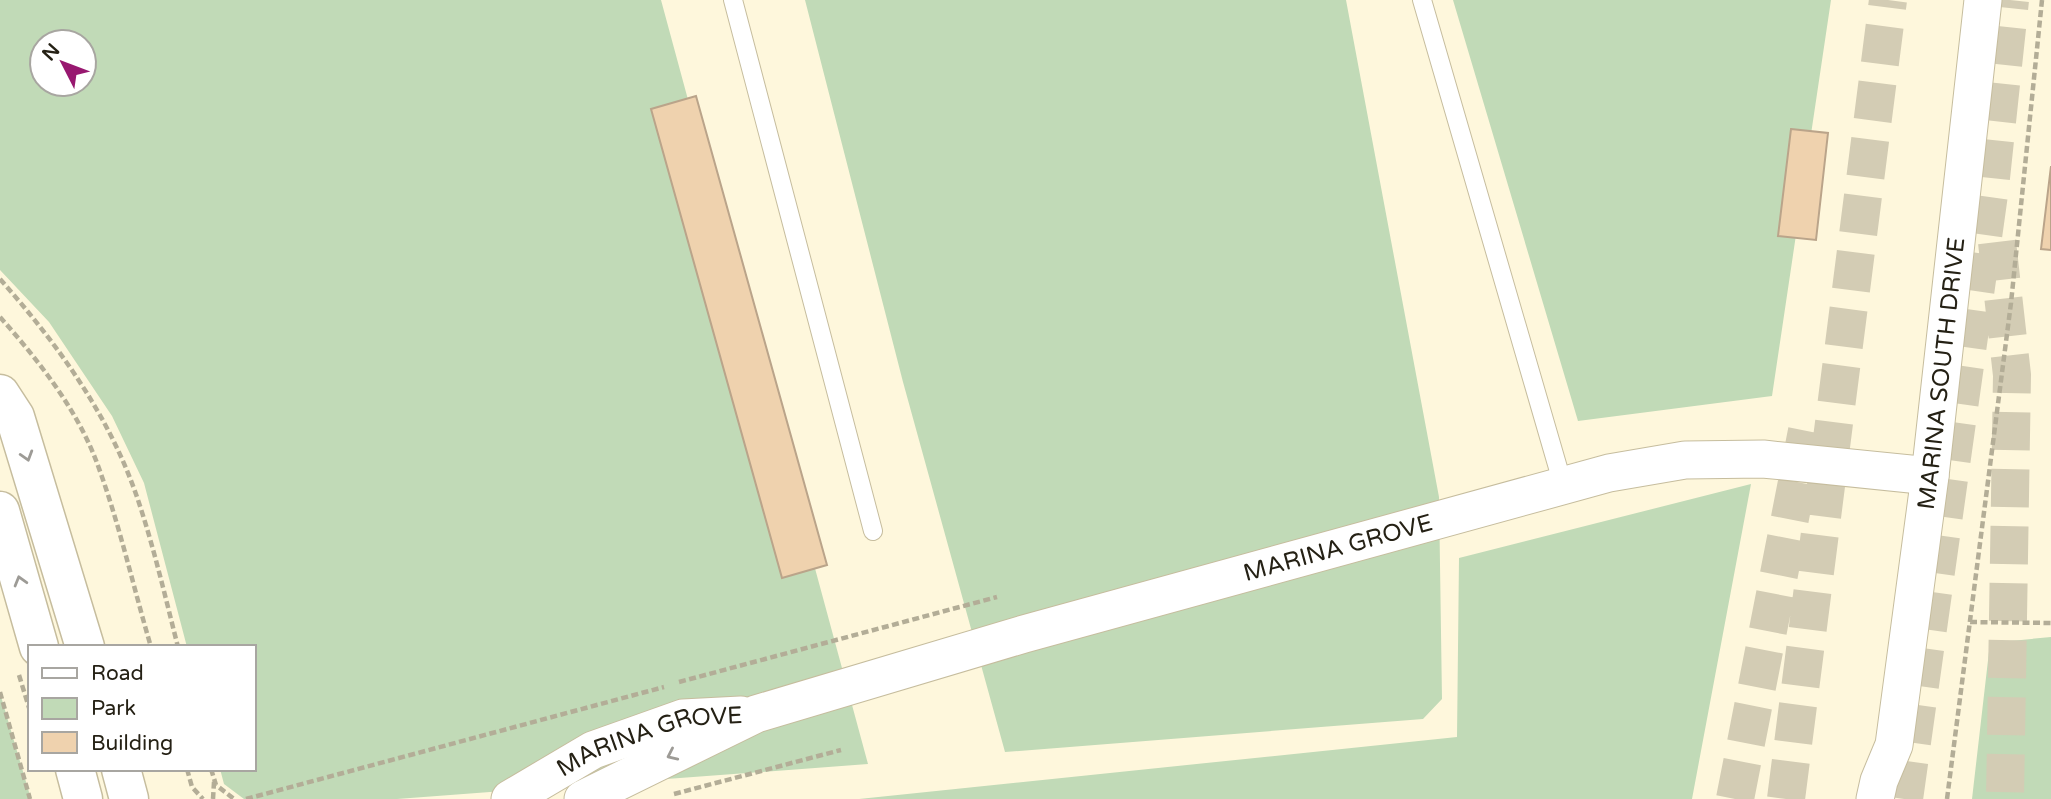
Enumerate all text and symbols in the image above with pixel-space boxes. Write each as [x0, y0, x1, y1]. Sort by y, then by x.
north arrow [28, 28, 98, 98]
text: N [38, 39, 64, 65]
street label: MARINA SOUTH DRIVE [1912, 236, 1971, 511]
one-way arrow [18, 450, 33, 462]
street label: MARINA GROVE [1240, 508, 1436, 588]
one-way arrow [14, 575, 29, 587]
legend [28, 645, 256, 771]
text: Road [91, 661, 144, 686]
text: Park [91, 696, 136, 721]
street label: MARINA GROVE [552, 701, 743, 783]
text: Building [91, 731, 173, 756]
one-way arrow [667, 747, 680, 761]

